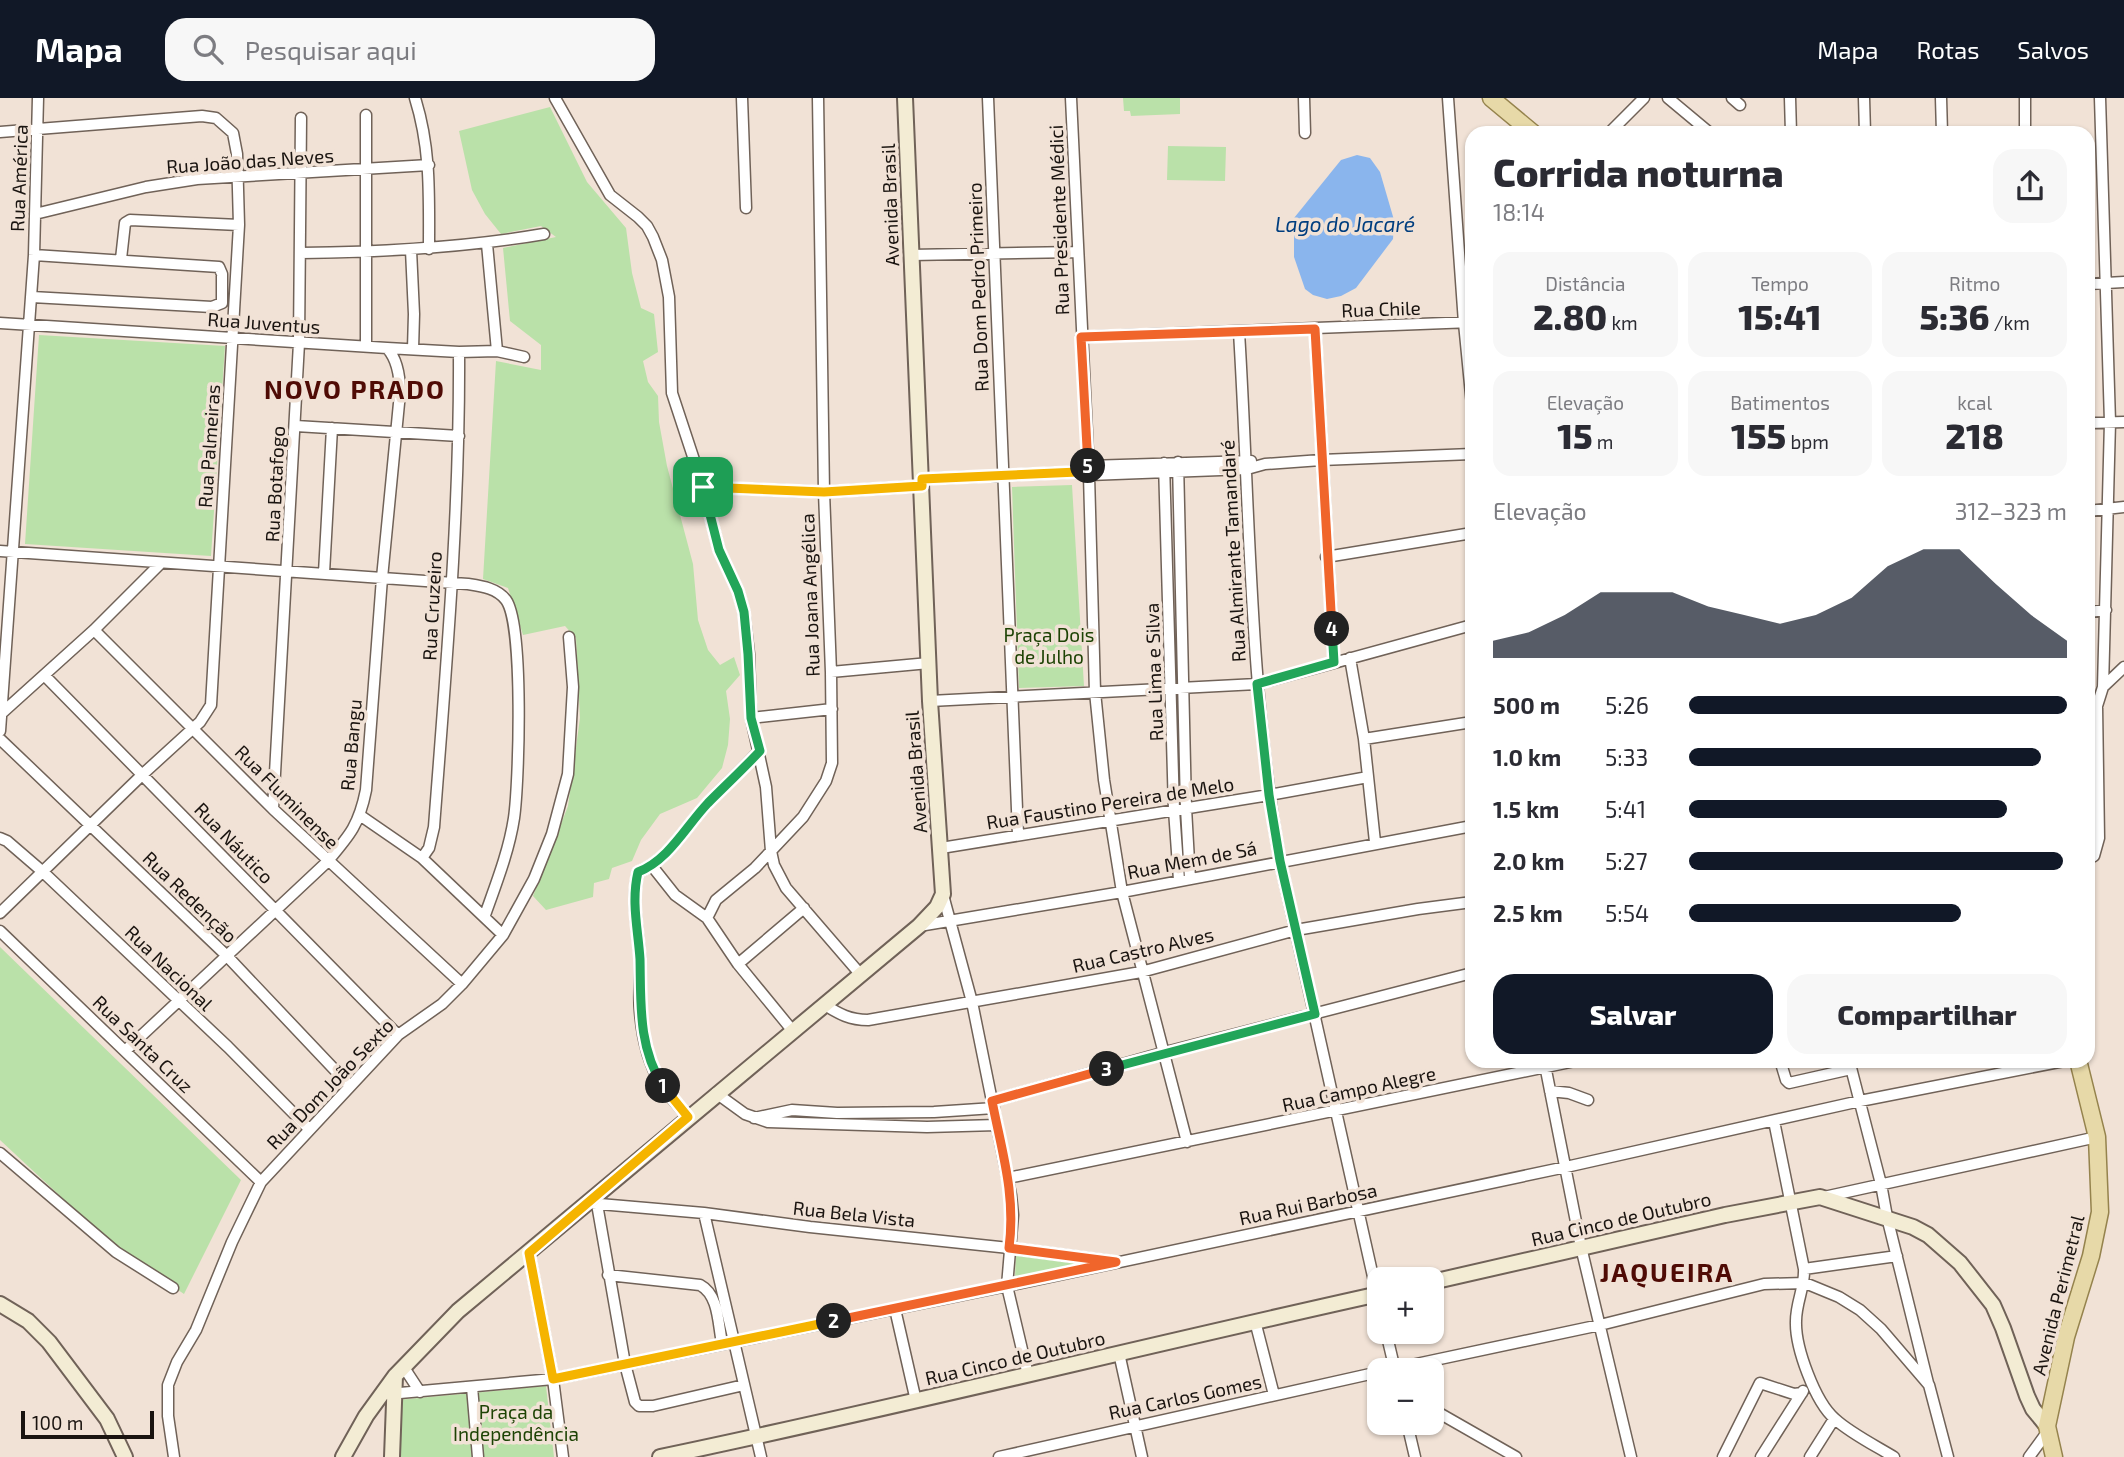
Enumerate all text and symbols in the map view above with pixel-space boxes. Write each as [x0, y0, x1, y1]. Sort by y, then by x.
search box [165, 18, 655, 81]
text: Mapa [35, 29, 123, 69]
icon: search [189, 30, 227, 68]
text: Pesquisar aqui [245, 34, 417, 65]
text: Mapa [1817, 35, 1879, 64]
text: Rotas [1917, 35, 1979, 64]
text: Salvos [2017, 35, 2089, 64]
street label: Rua América [5, 124, 32, 232]
street label: Rua Presidente Médici [1044, 124, 1073, 316]
street label: Rua João das Neves [165, 143, 335, 178]
street label: Avenida Brasil [876, 143, 903, 267]
text: Corrida noturna [1493, 149, 1784, 195]
button: share [1993, 149, 2067, 223]
street label: Rua Dom Pedro Primeiro [962, 182, 993, 392]
text: 18:14 [1493, 198, 1545, 226]
water label: Lago do Jacaré [1275, 211, 1415, 236]
text: Distância [1545, 272, 1625, 295]
text: Tempo [1751, 272, 1809, 295]
text: Ritmo [1949, 272, 2000, 295]
text: 2.80 [1533, 295, 1607, 337]
text: 15:41 [1738, 295, 1822, 337]
text: 5:36 [1919, 295, 1990, 337]
street label: Rua Chile [1341, 296, 1421, 321]
street label: Rua Juventus [207, 307, 321, 338]
text: km [1607, 311, 1638, 334]
text: /km [1990, 311, 2030, 334]
district label: NOVO PRADO [264, 373, 446, 404]
street label: Rua Palmeiras [193, 383, 224, 508]
text: Elevação [1547, 391, 1624, 414]
text: Batimentos [1730, 391, 1830, 414]
text: kcal [1957, 391, 1992, 414]
text: 15 [1557, 414, 1593, 456]
text: 155 [1731, 414, 1786, 456]
text: 218 [1945, 414, 2004, 456]
street label: Rua Botafogo [260, 425, 289, 543]
text: m [1593, 430, 1613, 453]
text: bpm [1786, 430, 1829, 453]
street label: Rua Almirante Tamandaré [1215, 439, 1250, 663]
pin: 5 [1070, 448, 1106, 484]
text: 5 [1082, 454, 1093, 477]
pin [673, 457, 733, 517]
icon: arrive [684, 468, 722, 506]
text: Elevação [1493, 497, 1587, 525]
text: 312–323 m [1955, 497, 2067, 525]
street label: Rua Joana Angélica [795, 513, 824, 677]
street label: Rua Cruzeiro [417, 551, 446, 661]
street label: Rua Lima e Silva [1140, 602, 1167, 742]
pin: 4 [1314, 612, 1350, 646]
text: 4 [1325, 617, 1338, 640]
park label: Praça Dois de Julho [1004, 623, 1095, 668]
text: 500 m [1493, 691, 1560, 719]
text: 5:26 [1605, 691, 1649, 719]
street label: Rua Bangu [335, 698, 366, 792]
street label: Avenida Brasil [900, 710, 931, 834]
street label: Rua Fluminense [231, 740, 344, 853]
text: 1.0 km [1493, 743, 1561, 771]
text: 5:33 [1605, 743, 1648, 771]
street label: Rua Faustino Pereira de Melo [984, 772, 1235, 833]
text: 1.5 km [1493, 795, 1559, 823]
text: 5:41 [1605, 795, 1646, 823]
street label: Rua Náutico [190, 797, 279, 888]
street label: Rua Mem de Sá [1125, 836, 1259, 883]
street label: Rua Redenção [138, 846, 242, 948]
text: 2.0 km [1493, 847, 1565, 875]
text: 5:27 [1605, 847, 1647, 875]
text: 2.5 km [1493, 899, 1563, 927]
text: 5:54 [1605, 899, 1649, 927]
street label: Rua Nacional [121, 920, 218, 1015]
street label: Rua Castro Alves [1070, 922, 1216, 977]
button: Salvar [1493, 974, 1773, 1054]
button: Compartilhar [1787, 974, 2067, 1054]
street label: Rua Santa Cruz [89, 990, 198, 1097]
street label: Rua Dom João Sexto [261, 1014, 398, 1154]
pin: 3 [1090, 1052, 1124, 1086]
text: 3 [1101, 1057, 1112, 1080]
street label: Rua Campo Alegre [1280, 1061, 1438, 1116]
pin: 1 [646, 1068, 680, 1104]
text: 1 [658, 1074, 667, 1097]
street label: Rua Rui Barbosa [1237, 1178, 1379, 1229]
street label: Rua Cinco de Outubro [1529, 1187, 1713, 1250]
street label: Rua Bela Vista [792, 1196, 916, 1231]
street label: Avenida Perimetral [2026, 1212, 2089, 1377]
district label: JAQUEIRA [1600, 1256, 1734, 1288]
map controls [1367, 1267, 1444, 1435]
button: + [1367, 1267, 1444, 1344]
pin: 2 [816, 1304, 852, 1338]
text: 2 [828, 1309, 839, 1332]
street label: Rua Cinco de Outubro [923, 1326, 1107, 1389]
button: − [1367, 1358, 1444, 1435]
street label: Rua Carlos Gomes [1106, 1369, 1263, 1424]
park label: Praça da Independência [453, 1400, 579, 1445]
scale bar [21, 1408, 154, 1440]
text: 100 m [32, 1411, 83, 1434]

